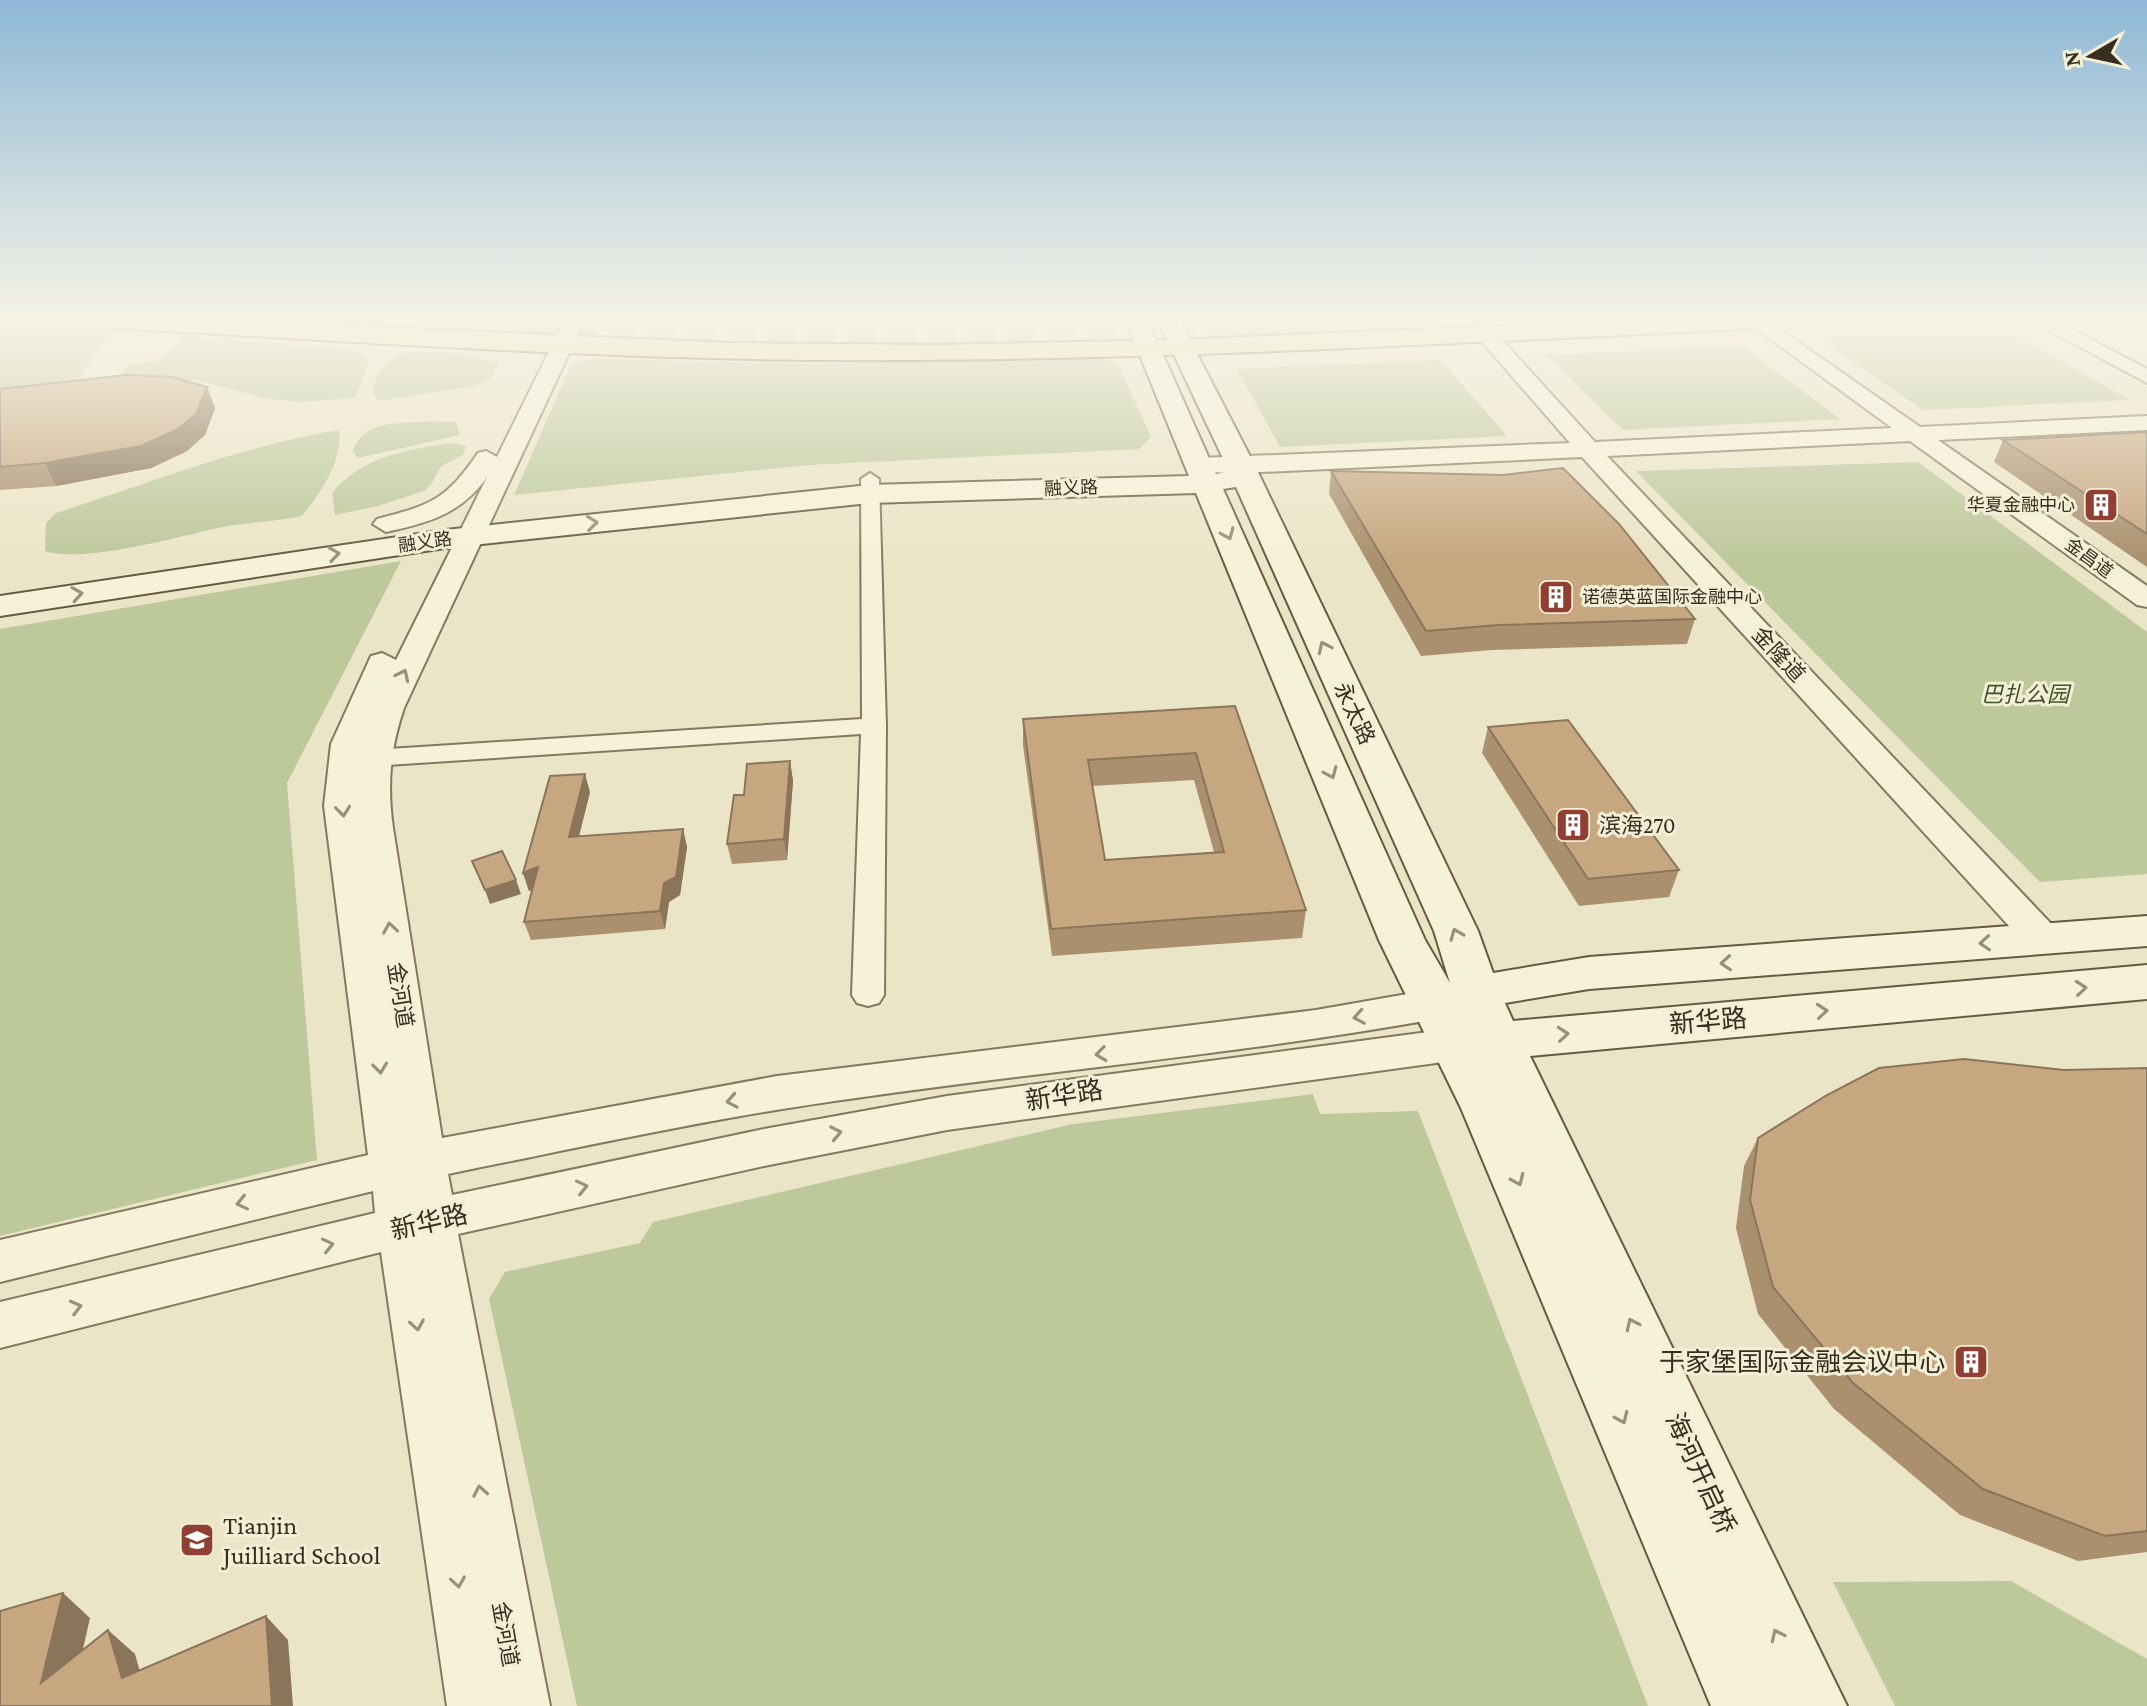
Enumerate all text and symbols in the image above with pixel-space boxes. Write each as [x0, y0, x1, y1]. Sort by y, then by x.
north arrow [2051, 16, 2131, 96]
text: N [2058, 50, 2085, 68]
street label: 融义路 [1044, 477, 1098, 499]
building icon: 华夏金融中心 [2082, 486, 2120, 524]
place label: 华夏金融中心 [1967, 495, 2075, 515]
one-way arrow [586, 515, 599, 532]
one-way arrow [1219, 526, 1235, 540]
street label: 融义路 [397, 528, 453, 556]
street label: 金昌道 [2061, 534, 2117, 582]
one-way arrow [327, 546, 341, 563]
building icon: 诺德英蓝国际金融中心 [1537, 578, 1575, 616]
one-way arrow [70, 586, 84, 603]
place label: 诺德英蓝国际金融中心 [1582, 587, 1762, 607]
street label: 金隆道 [1747, 622, 1810, 687]
one-way arrow [1318, 641, 1334, 655]
one-way arrow [393, 669, 409, 684]
street label: 永太路 [1329, 678, 1380, 748]
park label: 巴扎公园 [1981, 682, 2072, 707]
one-way arrow [1321, 765, 1337, 779]
one-way arrow [334, 805, 351, 818]
building icon: 滨海270 [1554, 806, 1592, 844]
place label: 滨海270 [1599, 813, 1675, 838]
one-way arrow [383, 921, 400, 935]
one-way arrow [1450, 928, 1466, 942]
one-way arrow [1978, 934, 1991, 951]
one-way arrow [1719, 954, 1732, 971]
street label: 金河道 [383, 961, 418, 1030]
one-way arrow [2075, 980, 2088, 997]
one-way arrow [1816, 1003, 1829, 1020]
street label: 新华路 [1668, 1004, 1748, 1039]
one-way arrow [1352, 1008, 1366, 1025]
one-way arrow [1557, 1026, 1570, 1043]
one-way arrow [1094, 1045, 1107, 1062]
one-way arrow [371, 1062, 388, 1075]
street label: 新华路 [1023, 1075, 1105, 1116]
one-way arrow [726, 1092, 739, 1109]
one-way arrow [829, 1125, 842, 1142]
one-way arrow [1509, 1171, 1525, 1186]
one-way arrow [574, 1179, 588, 1196]
one-way arrow [235, 1194, 249, 1211]
street label: 新华路 [388, 1200, 470, 1245]
one-way arrow [321, 1237, 335, 1254]
one-way arrow [68, 1299, 82, 1316]
one-way arrow [1626, 1317, 1642, 1332]
one-way arrow [408, 1319, 425, 1332]
building icon: 于家堡国际金融会议中心 [1952, 1343, 1990, 1381]
place label: 于家堡国际金融会议中心 [1659, 1348, 1945, 1377]
street label: 海河开启桥 [1660, 1408, 1741, 1538]
one-way arrow [1613, 1410, 1629, 1424]
one-way arrow [473, 1485, 490, 1498]
place label: Tianjin Juilliard School [221, 1511, 381, 1570]
school or university icon: Tianjin Juilliard School [178, 1521, 216, 1559]
one-way arrow [449, 1575, 466, 1589]
street label: 金河道 [487, 1599, 524, 1669]
one-way arrow [1771, 1629, 1787, 1644]

